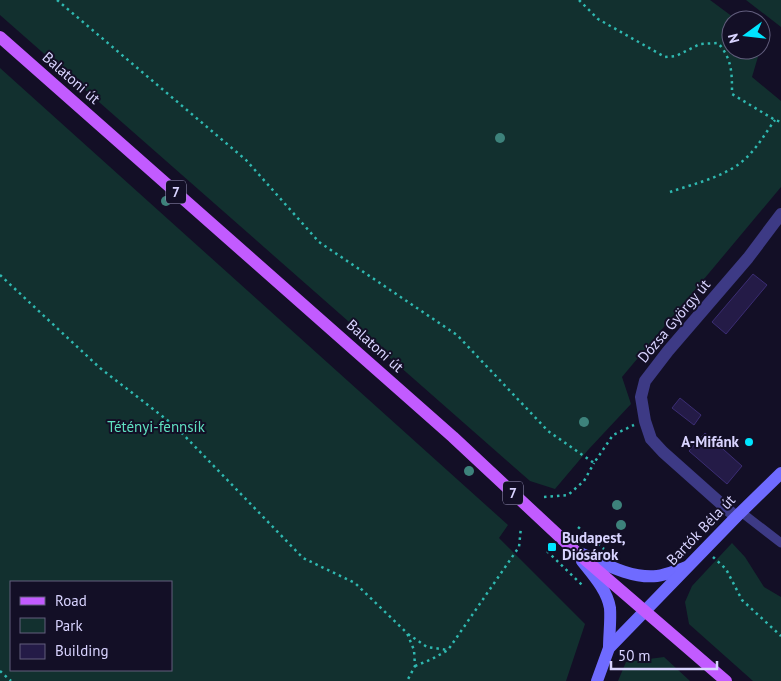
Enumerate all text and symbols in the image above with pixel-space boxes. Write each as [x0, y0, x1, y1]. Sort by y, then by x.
north arrow [721, 10, 771, 60]
text: N [724, 32, 743, 45]
street label: Balatoni út [39, 47, 104, 108]
road number: 7 [166, 180, 186, 203]
street label: Dózsa György út [633, 275, 714, 366]
street label: Balatoni út [343, 315, 408, 376]
park label: Tétényi-fennsík [107, 417, 206, 436]
place label: A-Mifánk [681, 432, 740, 451]
marker: A-Mifánk [743, 436, 755, 448]
road number: 7 [503, 482, 523, 504]
street label: Bartók Béla út [662, 490, 739, 569]
place label: Budapest, Diósárok [562, 528, 626, 564]
marker: Budapest, Diósárok [546, 541, 558, 553]
legend [10, 581, 172, 671]
text: Road [55, 591, 87, 610]
text: Park [55, 616, 83, 635]
scale bar [611, 638, 717, 670]
text: Building [55, 641, 109, 660]
text: 50 m [618, 646, 651, 665]

